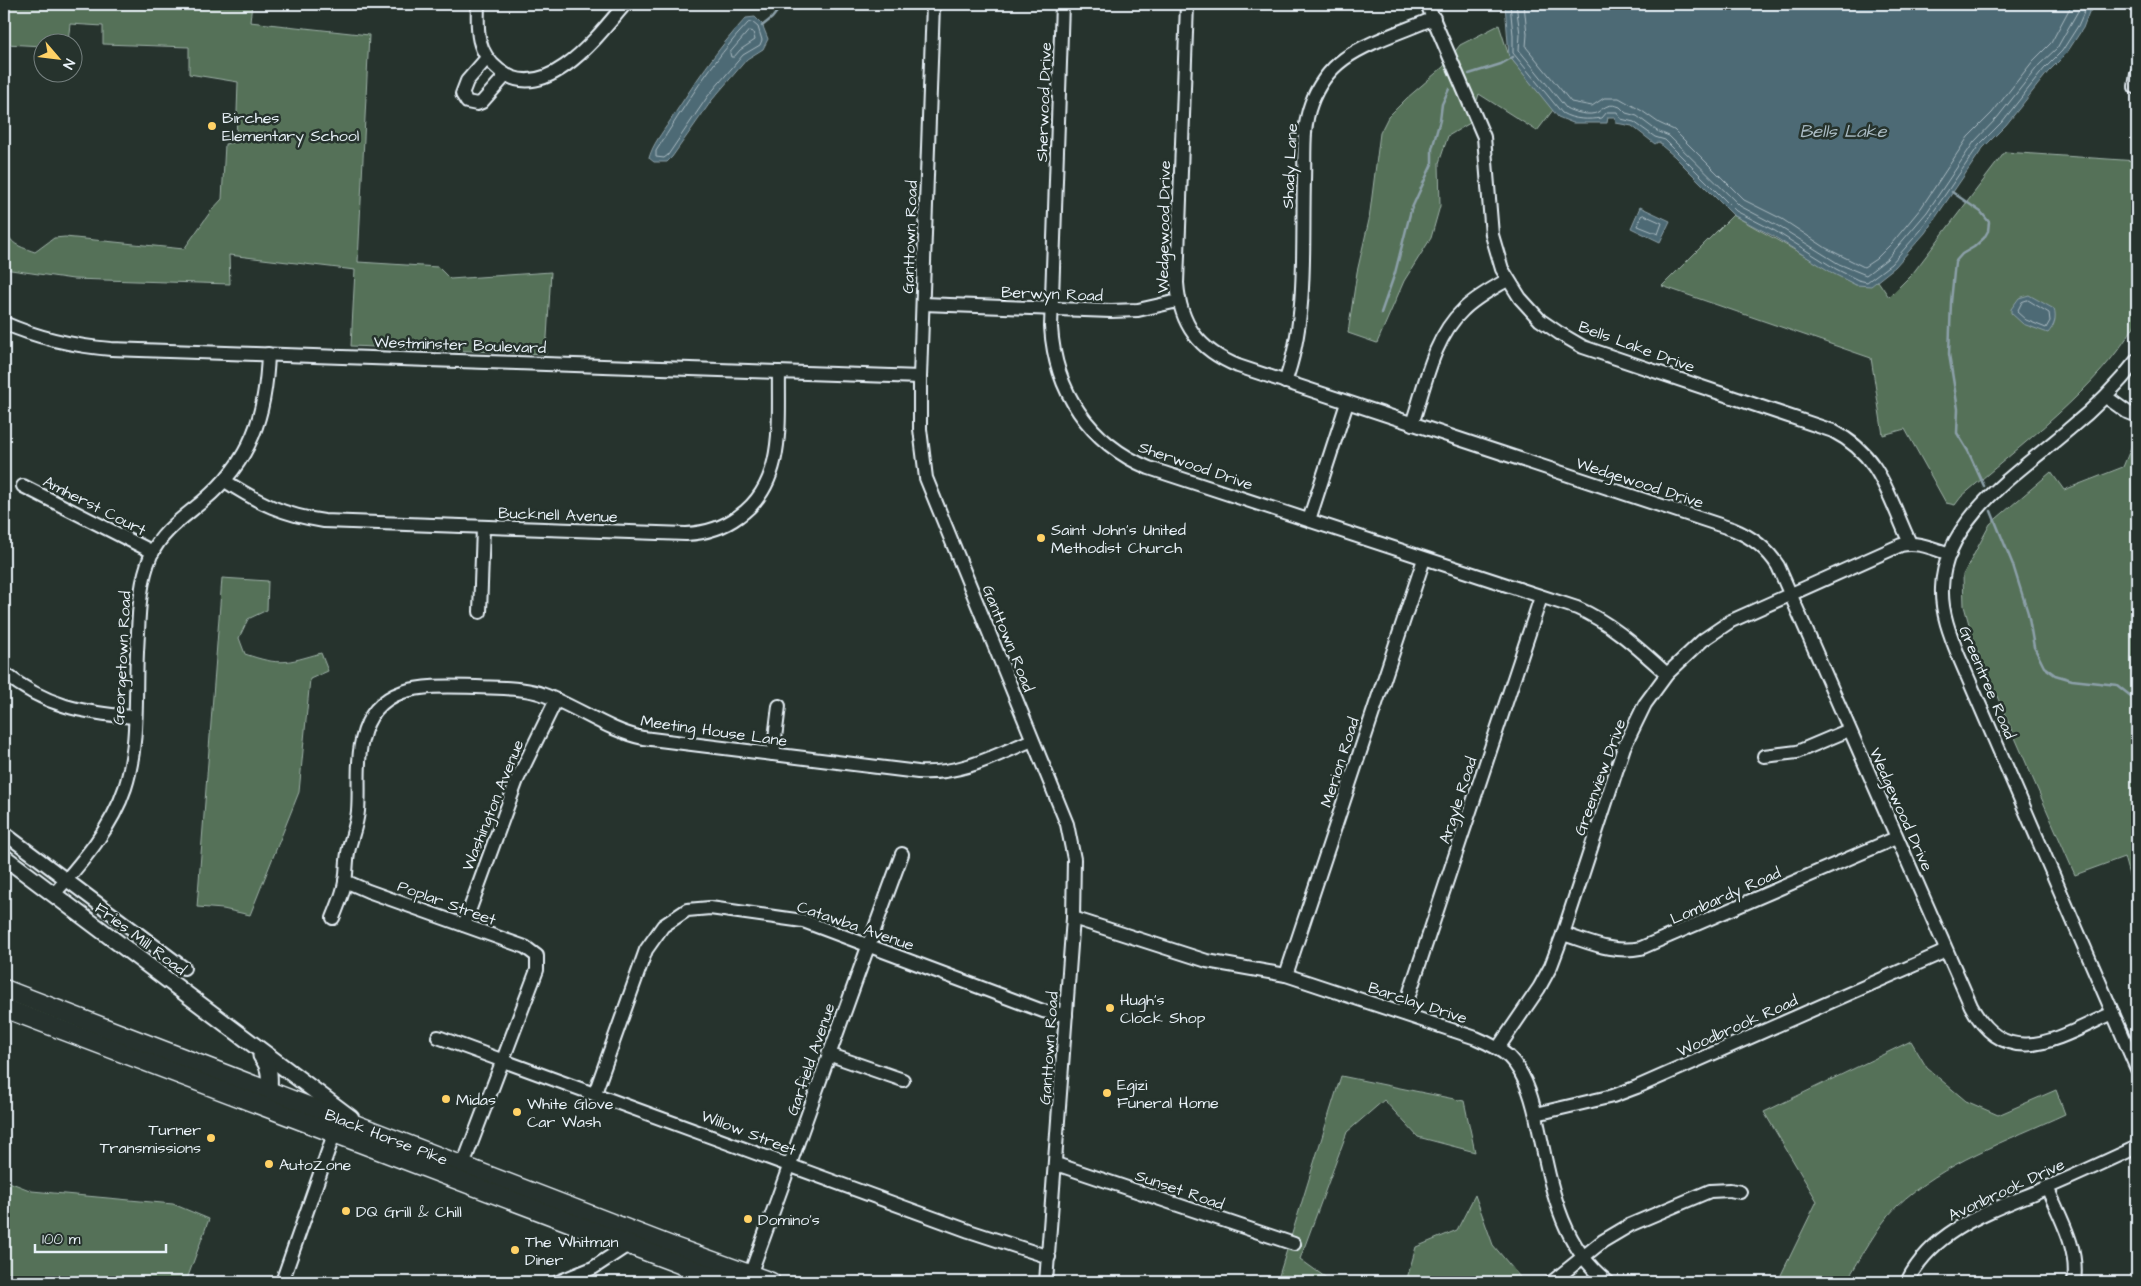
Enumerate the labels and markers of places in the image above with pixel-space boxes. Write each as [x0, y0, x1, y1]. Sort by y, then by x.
place label: Birches Elementary School [222, 107, 359, 148]
marker: Birches Elementary School [206, 120, 218, 132]
place label: Saint John's United Methodist Church [1051, 519, 1186, 559]
marker: Saint John's United Methodist Church [1035, 532, 1047, 544]
place label: Hugh's Clock Shop [1120, 989, 1205, 1029]
marker: Hugh's Clock Shop [1104, 1002, 1116, 1014]
place label: Egizi Funeral Home [1117, 1074, 1219, 1114]
marker: Egizi Funeral Home [1101, 1087, 1113, 1099]
place label: Midas [456, 1089, 496, 1111]
marker: Midas [440, 1093, 452, 1105]
place label: White Glove Car Wash [527, 1093, 614, 1133]
marker: White Glove Car Wash [511, 1106, 523, 1118]
place label: Turner Transmissions [100, 1119, 201, 1159]
marker: Turner Transmissions [205, 1132, 217, 1144]
place label: AutoZone [279, 1154, 351, 1176]
marker: AutoZone [263, 1158, 275, 1170]
place label: DQ Grill & Chill [356, 1201, 462, 1223]
marker: DQ Grill & Chill [340, 1205, 352, 1217]
place label: Domino's [758, 1209, 820, 1231]
marker: Domino's [742, 1213, 754, 1225]
place label: The Whitman Diner [525, 1231, 618, 1271]
marker: The Whitman Diner [509, 1244, 521, 1256]

